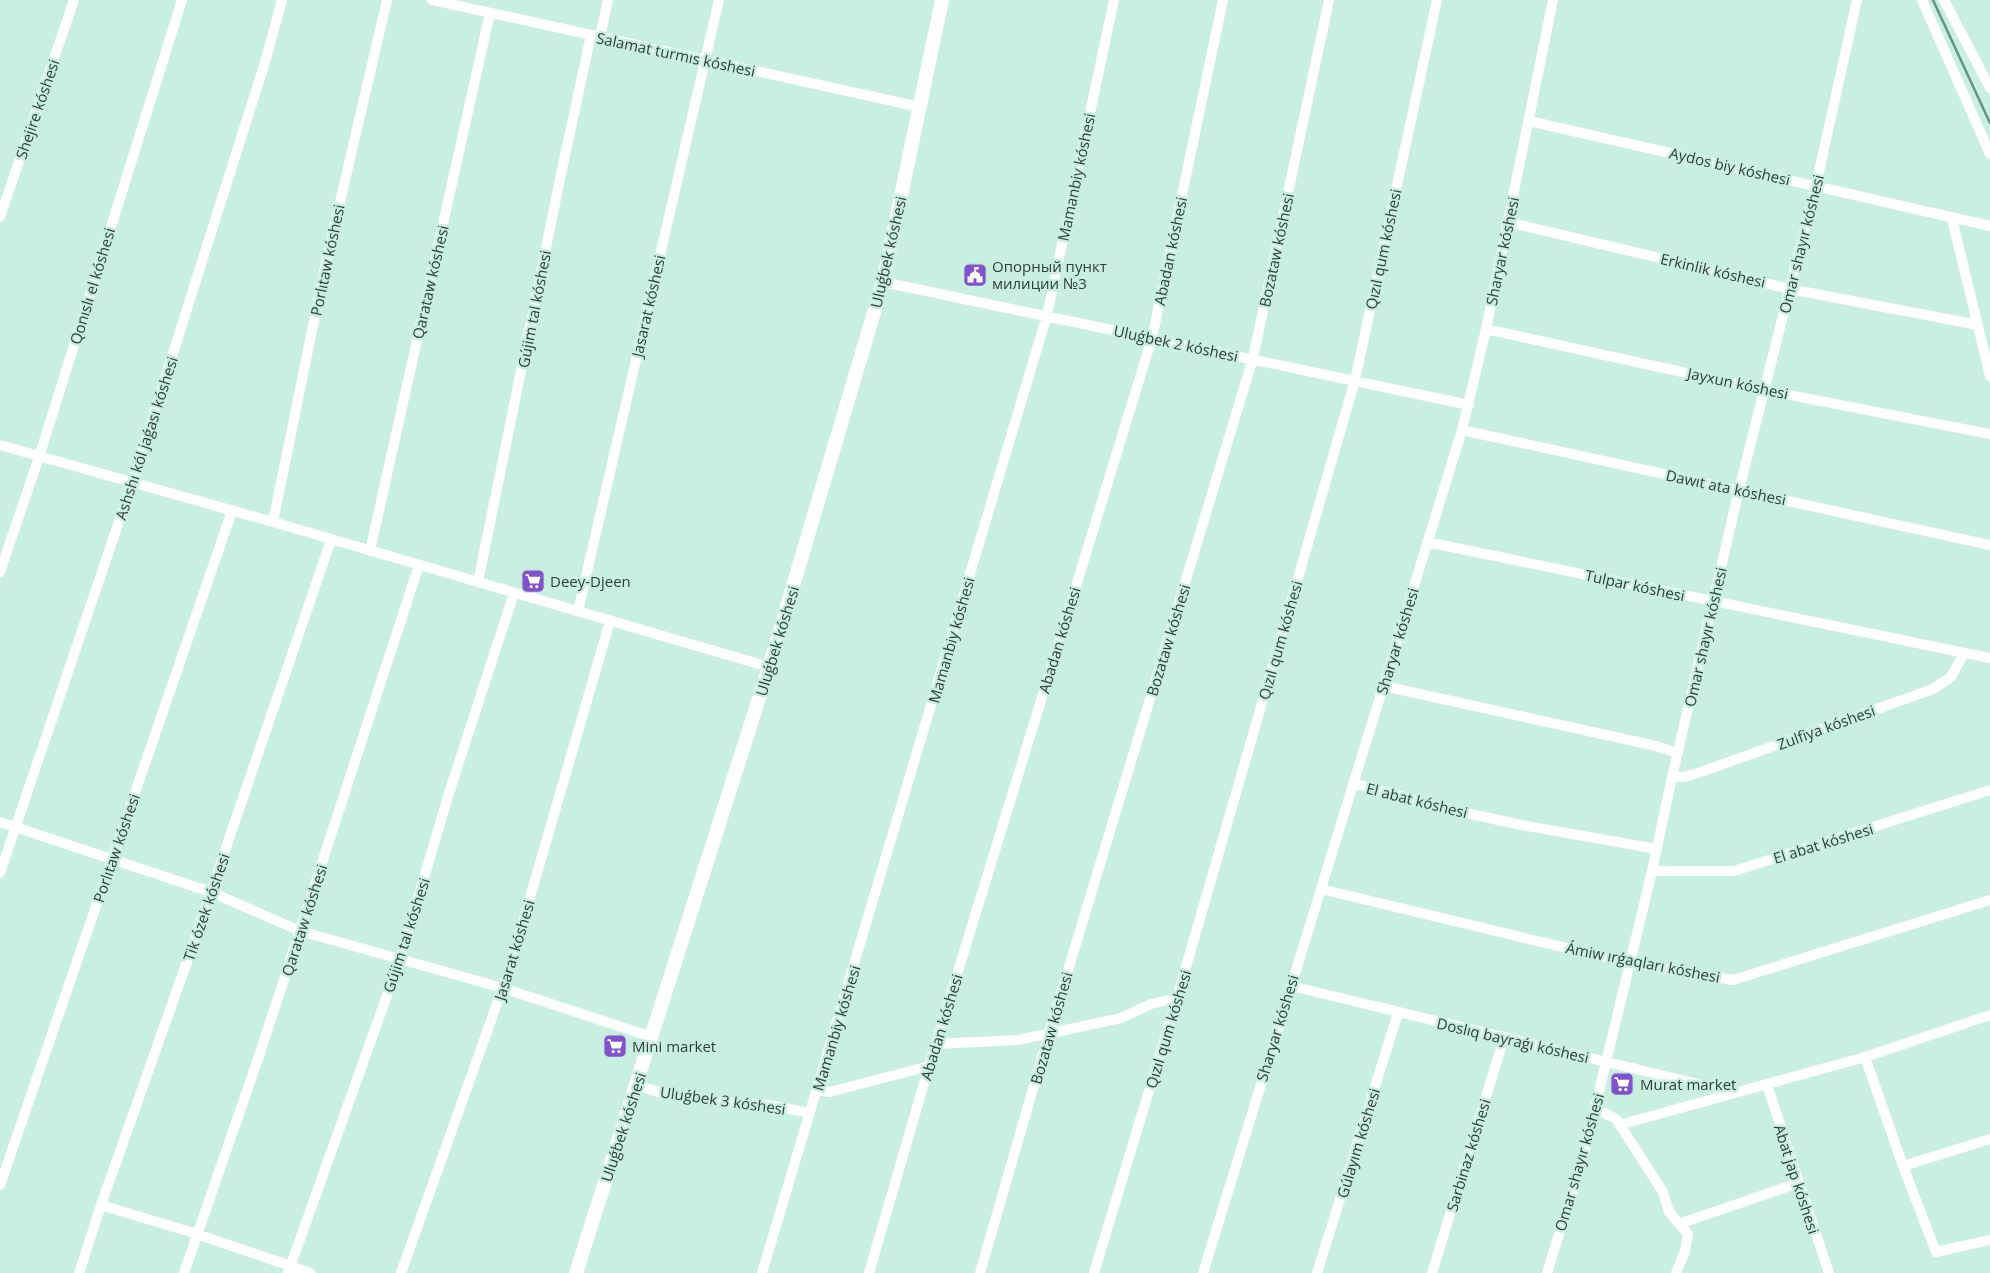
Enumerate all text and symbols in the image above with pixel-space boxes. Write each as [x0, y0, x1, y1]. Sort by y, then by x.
street label: Salamat turmıs kóshesi [595, 27, 757, 81]
street label: Shejire kóshesi [11, 56, 63, 162]
street label: Mamanbiy kóshesi [1053, 111, 1099, 243]
street label: Aydos biy kóshesi [1668, 142, 1792, 190]
street label: Omar shayır kóshesi [1774, 172, 1828, 316]
street label: Qızıl qum kóshesi [1360, 187, 1406, 311]
street label: Bozataw kóshesi [1254, 191, 1298, 309]
street label: Uluǵbek kóshesi [865, 194, 911, 310]
street label: Abadan kóshesi [1149, 195, 1191, 307]
street label: Sharyar kóshesi [1481, 195, 1523, 307]
street label: Porlıtaw kóshesi [305, 202, 349, 318]
street label: Qarataw kóshesi [407, 223, 453, 341]
street label: Qonıslı el kóshesi [65, 225, 119, 347]
street label: Gújim tal kóshesi [513, 248, 555, 370]
street label: Erkinlik kóshesi [1658, 248, 1768, 292]
street label: Jasarat kóshesi [626, 253, 669, 361]
place label: Опорный пункт милиции №3 [992, 256, 1107, 293]
public building icon: Опорный пункт милиции №3 [962, 262, 988, 288]
street label: Uluǵbek 2 kóshesi [1112, 320, 1240, 366]
street label: Ashshı kól jaǵası kóshesi [110, 354, 182, 522]
street label: Jayxun kóshesi [1684, 362, 1790, 403]
street label: Dawıt ata kóshesi [1664, 464, 1788, 510]
street label: Tulpar kóshesi [1583, 565, 1687, 605]
street label: Omar shayır kóshesi [1679, 565, 1731, 709]
supermarket icon: Deey-Djeen [520, 568, 546, 594]
place label: Deey-Djeen [550, 571, 631, 591]
street label: Mamanbiy kóshesi [923, 575, 979, 705]
street label: Qızıl qum kóshesi [1253, 578, 1307, 702]
street label: Bozataw kóshesi [1141, 582, 1195, 698]
street label: Uluǵbek kóshesi [751, 584, 803, 698]
street label: Abadan kóshesi [1033, 584, 1085, 696]
street label: Sharyar kóshesi [1371, 585, 1423, 697]
street label: Zulfiya kóshesi [1774, 700, 1878, 754]
street label: El abat kóshesi [1364, 778, 1470, 822]
street label: Porlıtaw kóshesi [88, 791, 144, 905]
street label: El abat kóshesi [1770, 818, 1876, 868]
street label: Tik ózek kóshesi [178, 850, 234, 964]
street label: Qarataw kóshesi [277, 862, 331, 978]
street label: Gújim tal kóshesi [378, 875, 434, 995]
street label: Jasarat kóshesi [489, 897, 539, 1005]
street label: Ámiw ırǵaqları kóshesi [1564, 937, 1722, 987]
street label: Mamanbiy kóshesi [807, 963, 865, 1093]
street label: Qızıl qum kóshesi [1140, 967, 1196, 1091]
street label: Bozataw kóshesi [1025, 970, 1077, 1086]
street label: Abadan kóshesi [915, 971, 967, 1083]
street label: Sharyar kóshesi [1251, 972, 1303, 1084]
street label: Doslıq bayraǵı kóshesi [1435, 1013, 1591, 1067]
supermarket icon: Mini market [602, 1033, 628, 1059]
place label: Mini market [632, 1036, 716, 1056]
street label: Uluǵbek kóshesi [596, 1070, 650, 1184]
supermarket icon: Murat market [1609, 1071, 1635, 1097]
place label: Murat market [1640, 1074, 1736, 1094]
street label: Uluǵbek 3 kóshesi [659, 1081, 787, 1119]
street label: Gúlayım kóshesi [1332, 1086, 1384, 1200]
street label: Omar shayır kóshesi [1550, 1091, 1608, 1233]
street label: Sarbinaz kóshesi [1441, 1096, 1495, 1214]
street label: Abat jap kóshesi [1770, 1122, 1824, 1236]

